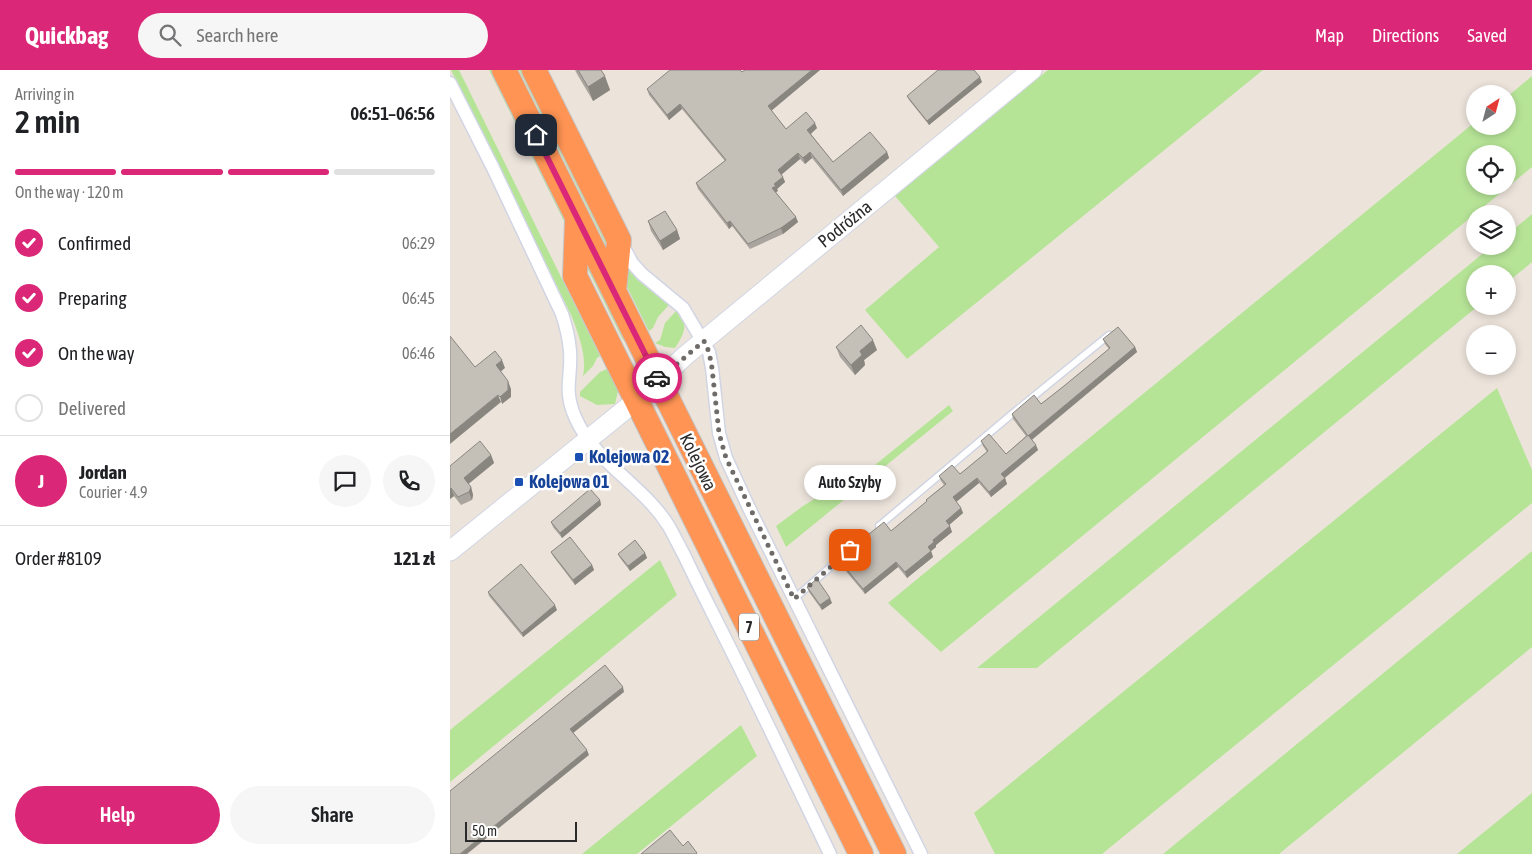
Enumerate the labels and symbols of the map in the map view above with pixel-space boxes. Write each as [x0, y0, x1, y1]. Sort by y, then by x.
north arrow [1466, 85, 1516, 135]
pin [515, 114, 557, 156]
street label: Podróżna [814, 196, 876, 252]
courier [632, 353, 682, 403]
street label: Kolejowa [676, 430, 721, 494]
place label: Kolejowa 02 [589, 446, 669, 467]
marker: Kolejowa 02 [573, 451, 585, 463]
callout: Auto Szyby [804, 465, 896, 500]
place label: Kolejowa 01 [529, 471, 609, 492]
marker: Kolejowa 01 [513, 476, 525, 488]
pin [829, 529, 871, 571]
road number: 7 [739, 614, 759, 640]
scale bar [465, 819, 578, 842]

